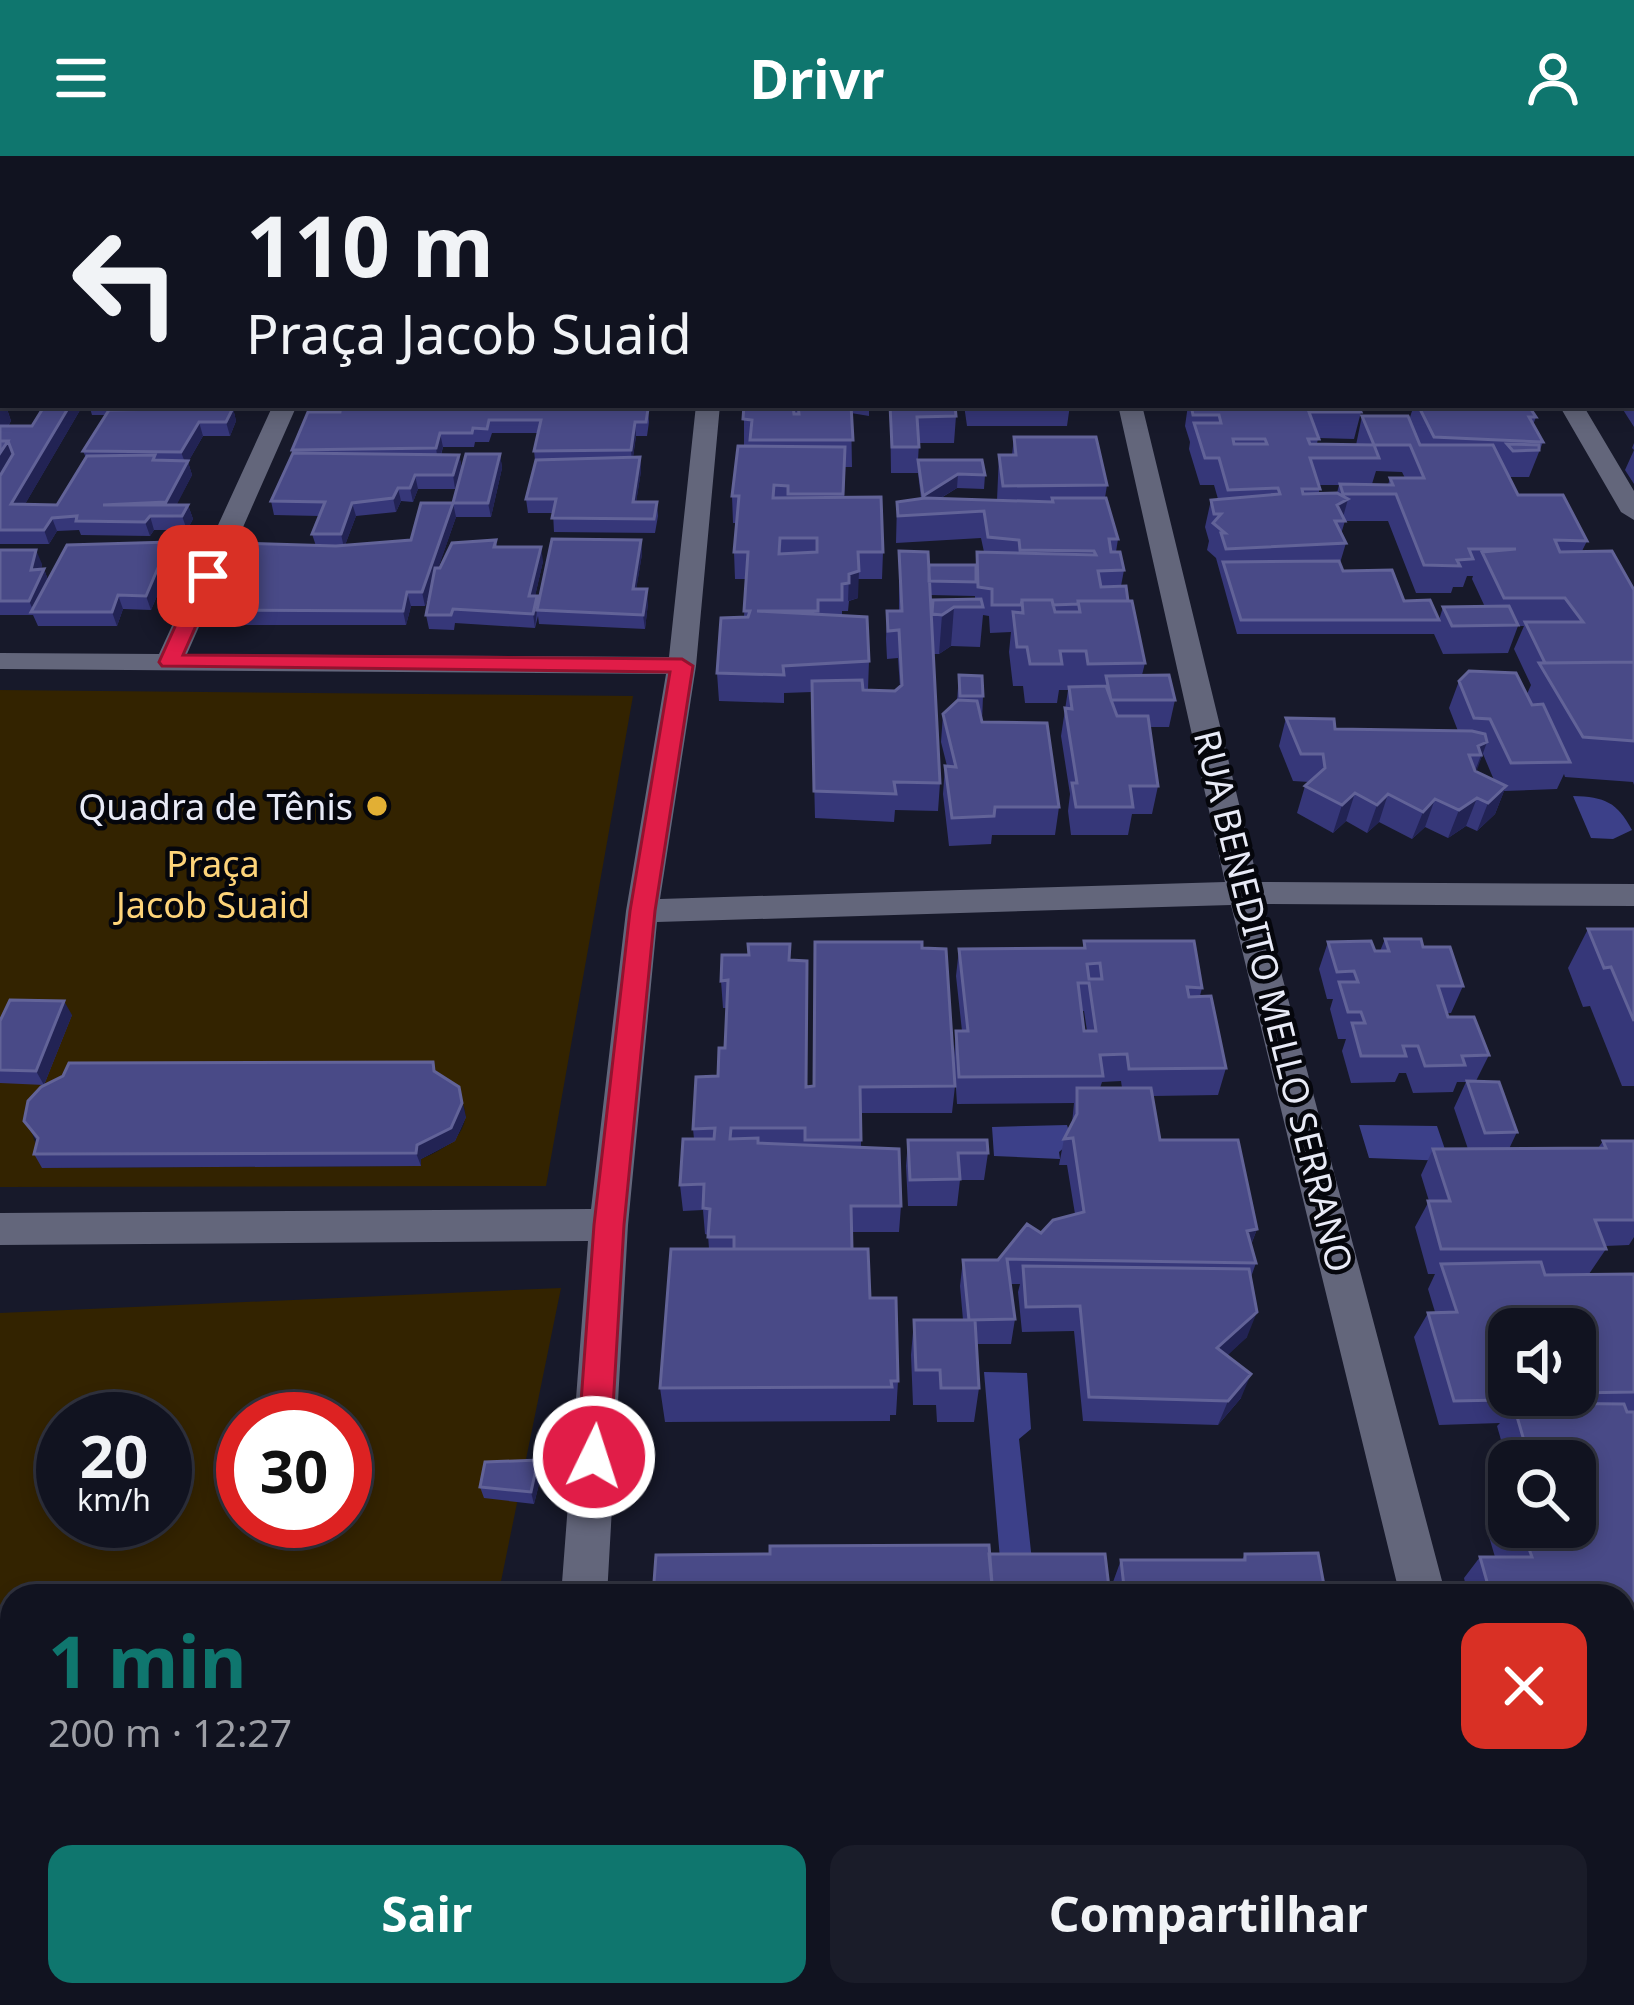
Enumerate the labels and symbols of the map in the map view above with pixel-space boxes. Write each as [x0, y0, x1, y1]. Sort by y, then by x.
pin [157, 525, 259, 627]
street label: RUA BENEDITO MELLO SERRANO [1183, 725, 1365, 1277]
place label: Quadra de Tênis [78, 782, 353, 831]
marker: Quadra de Tênis [364, 793, 390, 819]
park label: Praça Jacob Suaid [113, 839, 310, 929]
speed limit sign: 30 [216, 1392, 372, 1548]
position arrow [531, 1394, 657, 1520]

